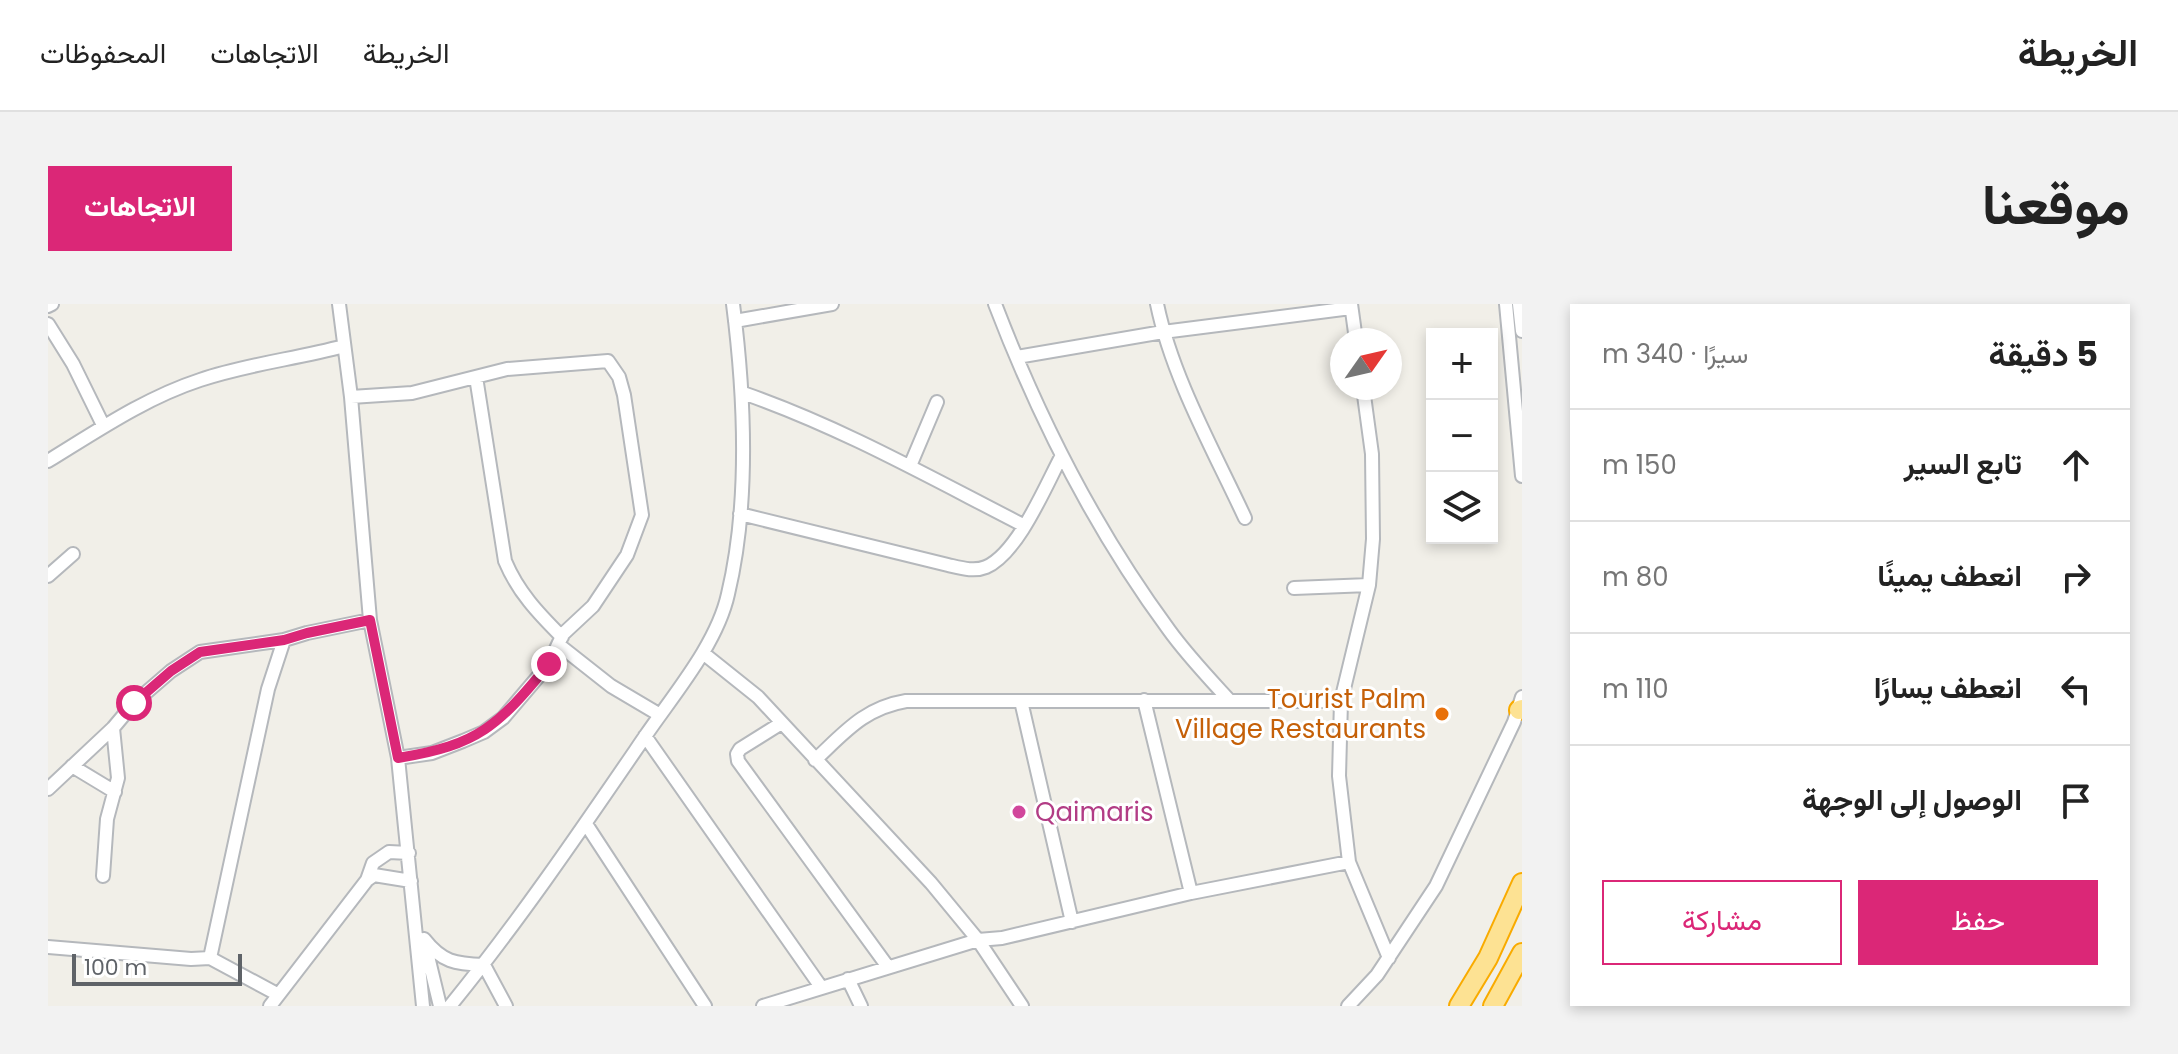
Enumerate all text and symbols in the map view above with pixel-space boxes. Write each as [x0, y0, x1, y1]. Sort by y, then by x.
text: الخريطة [2018, 26, 2138, 79]
text: المحفوظات [40, 34, 166, 73]
text: الاتجاهات [210, 34, 319, 73]
text: الخريطة [363, 34, 449, 73]
text: موقعنا [1982, 165, 2130, 244]
button: الاتجاهات [48, 166, 232, 251]
north arrow [1330, 328, 1402, 400]
map controls [1426, 328, 1498, 544]
button: + [1426, 328, 1498, 400]
text: 5 دقيقة [1989, 330, 2098, 378]
text: سيرًا · 340 m [1602, 336, 1748, 372]
button: − [1426, 400, 1498, 472]
text: تابع السير [1904, 442, 2022, 485]
icon: ahead [2054, 443, 2098, 487]
text: 150 m [1602, 447, 1677, 483]
button: layers [1426, 472, 1498, 544]
text: انعطف يمينًا [1877, 554, 2022, 597]
icon: right [2054, 555, 2098, 599]
text: 80 m [1602, 559, 1668, 595]
route end [531, 646, 567, 682]
text: انعطف يسارًا [1874, 666, 2022, 709]
icon: left [2054, 667, 2098, 711]
text: 110 m [1602, 671, 1669, 707]
place label: Tourist Palm Village Restaurants [1175, 681, 1426, 747]
route start [116, 685, 152, 721]
marker: Tourist Palm Village Restaurants [1433, 705, 1451, 723]
text: الوصول إلى الوجهة [1802, 778, 2022, 821]
icon: arrive [2054, 779, 2098, 823]
place label: Qaimaris [1035, 794, 1153, 830]
marker: Qaimaris [1010, 803, 1028, 821]
button: مشاركة [1602, 880, 1842, 965]
button: حفظ [1858, 880, 2098, 965]
scale bar [72, 950, 242, 986]
text: 100 m [84, 952, 147, 983]

